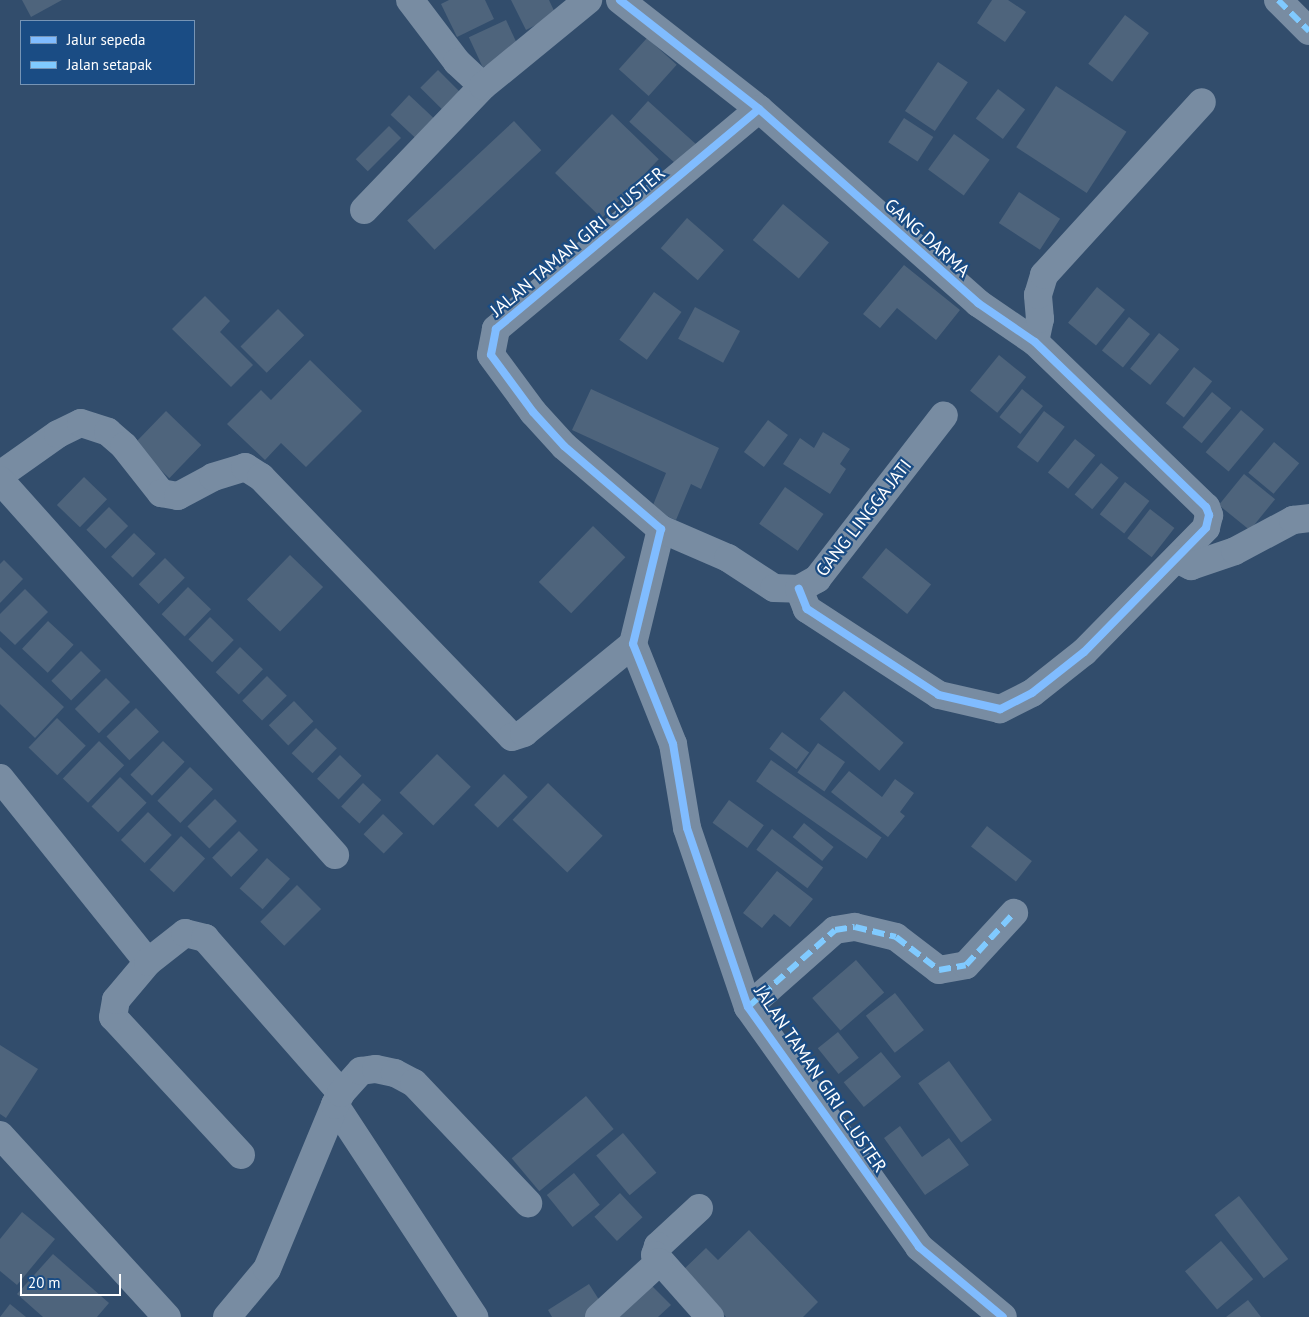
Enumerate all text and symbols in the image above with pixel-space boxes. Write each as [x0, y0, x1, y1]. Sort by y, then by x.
legend [20, 20, 195, 85]
text: Jalur sepeda [67, 30, 146, 49]
text: Jalan setapak [67, 55, 152, 74]
street label: JALAN TAMAN GIRI CLUSTER [486, 162, 670, 322]
street label: GANG DARMA [880, 194, 974, 282]
street label: GANG LINGGA JATI [811, 455, 917, 581]
street label: JALAN TAMAN GIRI CLUSTER [749, 981, 891, 1177]
scale bar [22, 1264, 124, 1296]
text: 20 m [28, 1273, 61, 1292]

